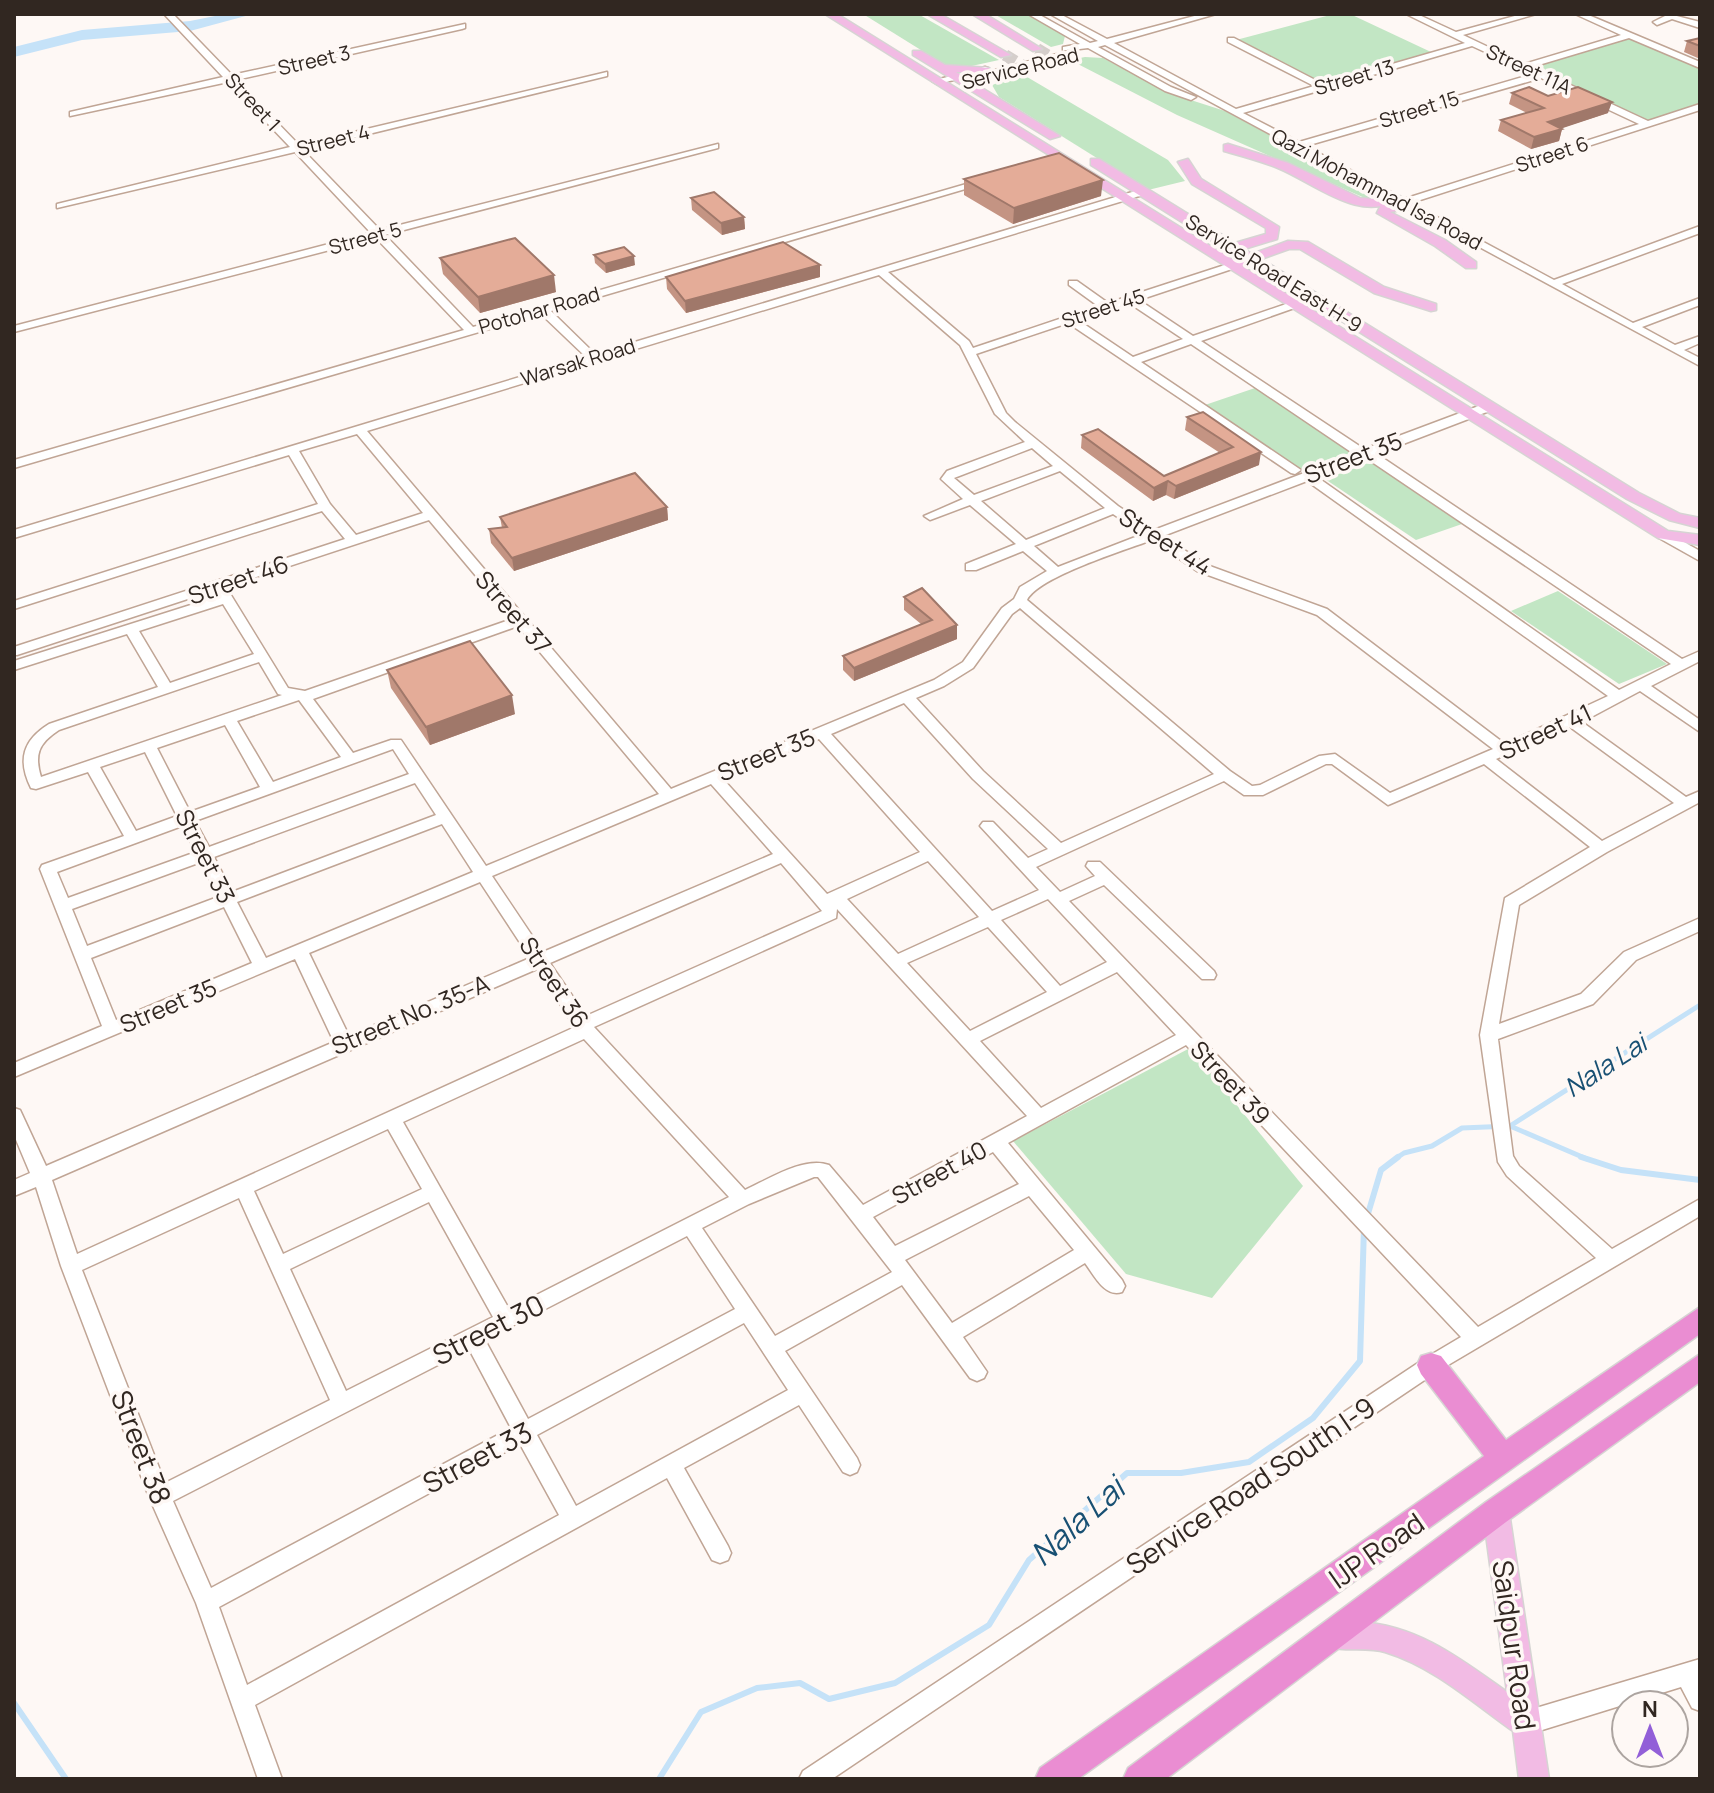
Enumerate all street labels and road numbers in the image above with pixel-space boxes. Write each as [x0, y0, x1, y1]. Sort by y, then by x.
street label: Street 11A [1482, 38, 1576, 101]
street label: Street 3 [275, 39, 353, 81]
street label: Service Road [959, 40, 1081, 96]
street label: Street 13 [1311, 53, 1397, 101]
street label: Street 1 [219, 67, 287, 137]
street label: Street 15 [1376, 84, 1462, 134]
street label: Street 4 [294, 118, 372, 162]
street label: Qazi Mohammad Isa Road [1267, 122, 1487, 256]
street label: Street 6 [1512, 130, 1592, 178]
street label: Service Road East H-9 [1181, 208, 1367, 338]
street label: Street 5 [326, 215, 404, 261]
street label: Potohar Road [475, 280, 603, 340]
street label: Street 45 [1058, 282, 1148, 334]
street label: Warsak Road [517, 332, 639, 392]
street label: Street 35 [1299, 423, 1407, 491]
street label: Street 44 [1113, 499, 1219, 583]
street label: Street 46 [183, 546, 293, 612]
street label: Street 37 [469, 563, 559, 661]
street label: Street 41 [1493, 695, 1597, 767]
street label: Street 35 [712, 720, 820, 788]
street label: Street 33 [168, 803, 244, 909]
street label: Street 36 [512, 930, 598, 1034]
street label: Street No. 35-A [326, 966, 494, 1062]
street label: Street 35 [114, 970, 222, 1040]
street label: Street 39 [1184, 1033, 1278, 1131]
street label: Street 40 [885, 1132, 993, 1212]
street label: Street 30 [426, 1285, 550, 1373]
street label: Street 38 [103, 1384, 181, 1510]
street label: Service Road South I-9 [1118, 1387, 1382, 1583]
street label: Street 33 [416, 1412, 538, 1502]
street label: IJP Road [1321, 1503, 1431, 1597]
street label: Saidpur Road [1484, 1558, 1546, 1732]

